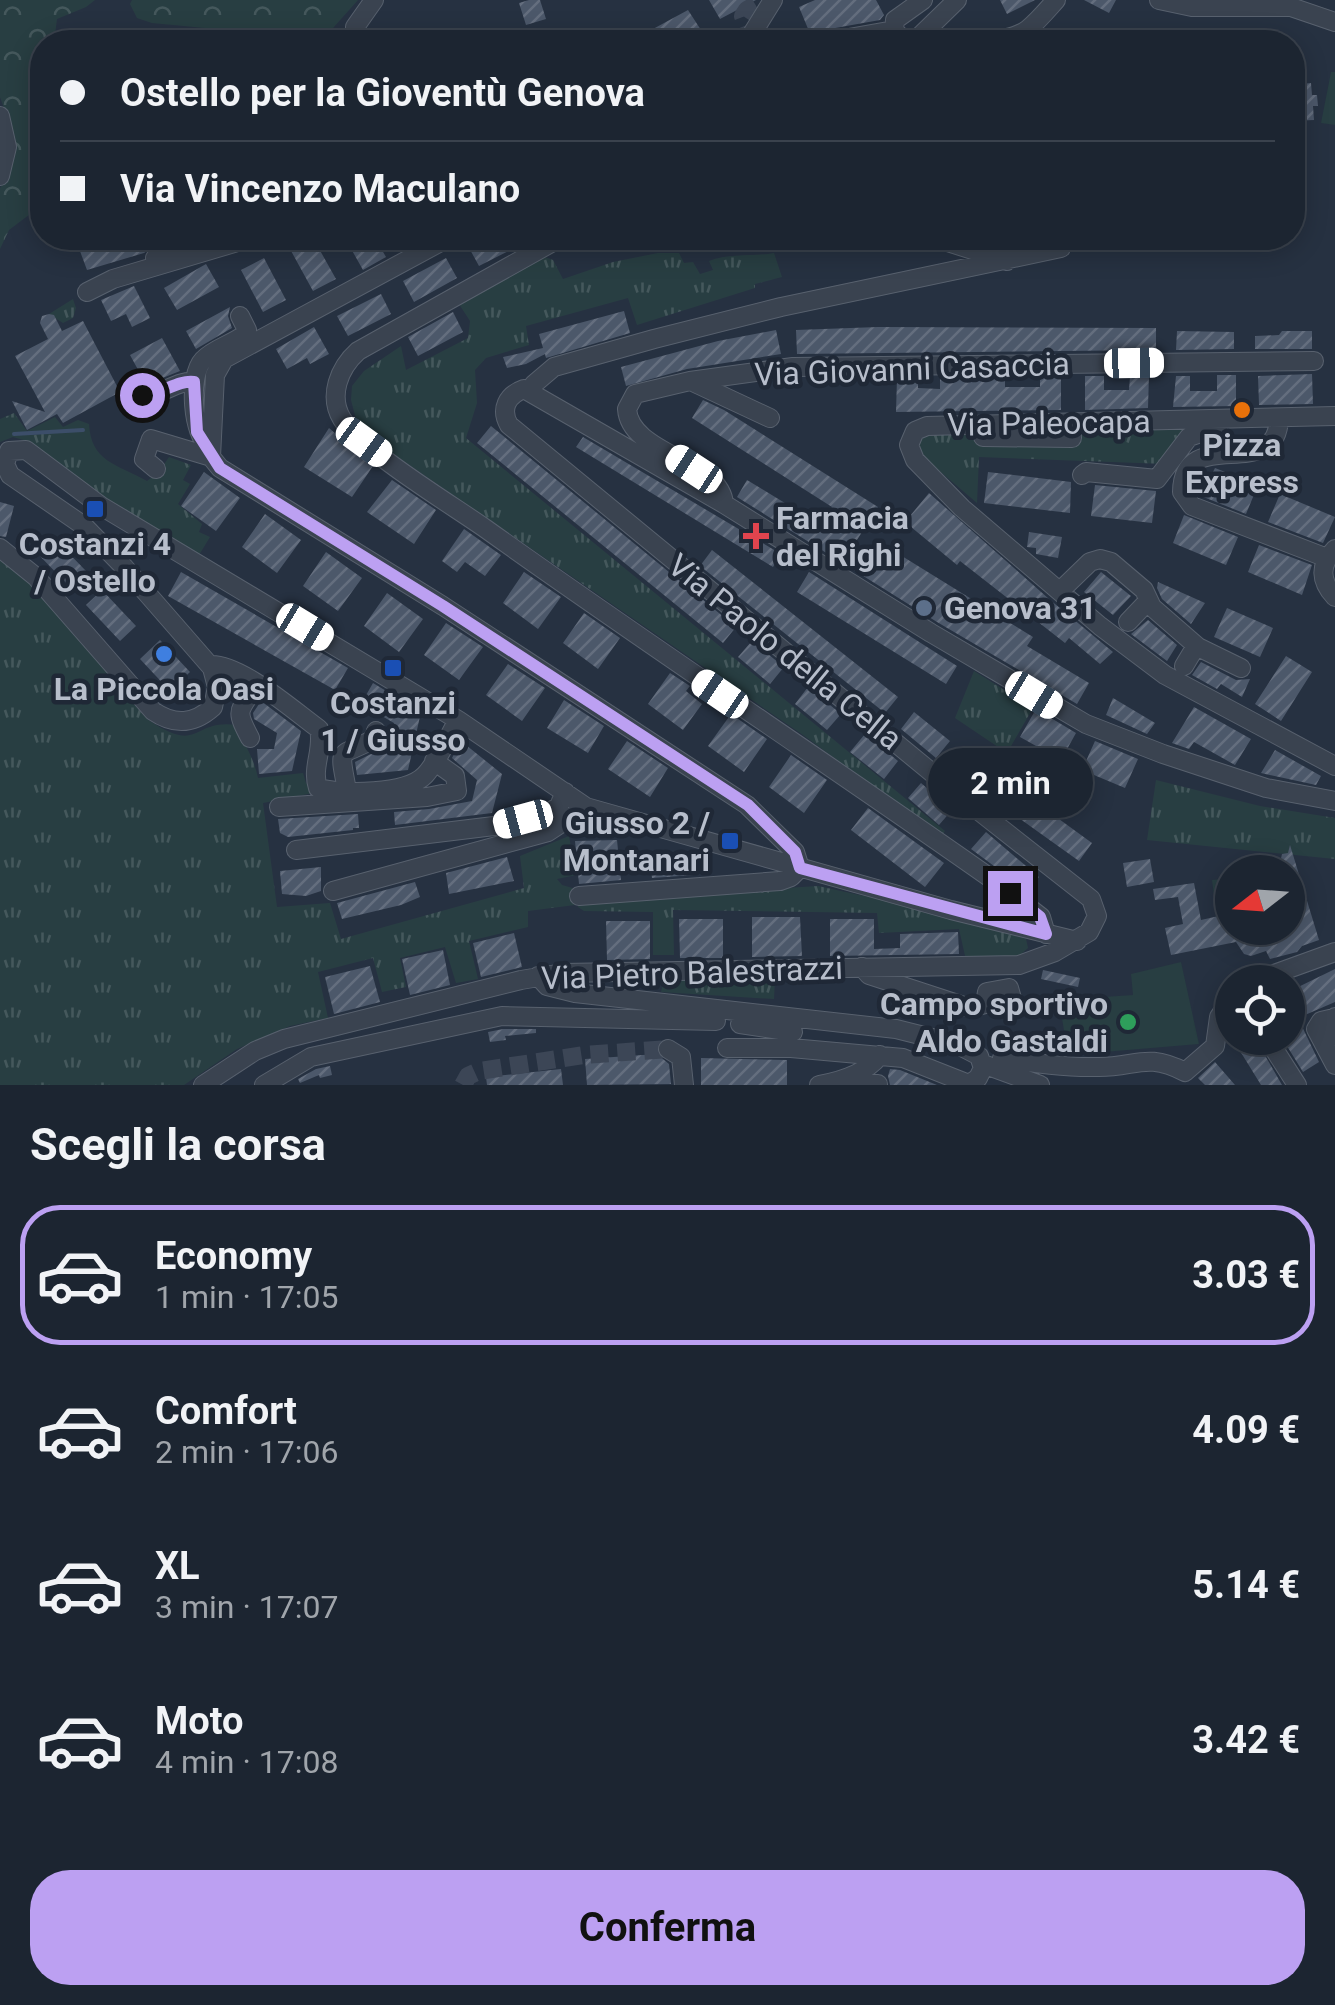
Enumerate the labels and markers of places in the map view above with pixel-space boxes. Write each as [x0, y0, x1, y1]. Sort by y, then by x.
marker: Pizza Express [1231, 399, 1253, 421]
place label: Pizza Express [1185, 426, 1299, 501]
marker: Costanzi 4 / Ostello [84, 498, 106, 520]
place label: Farmacia del Righi [776, 499, 909, 574]
place label: Costanzi 4 / Ostello [19, 525, 171, 600]
marker: Farmacia del Righi [745, 525, 767, 547]
place label: Genova 31 [944, 589, 1097, 627]
marker: Genova 31 [913, 597, 935, 619]
marker: La Piccola Oasi [153, 643, 175, 665]
marker: Costanzi 1 / Giusso [382, 657, 404, 679]
place label: La Piccola Oasi [54, 670, 274, 708]
place label: Costanzi 1 / Giusso [320, 684, 466, 759]
place label: Giusso 2 / Montanari [563, 804, 710, 879]
marker: Giusso 2 / Montanari [719, 830, 741, 852]
place label: Campo sportivo Aldo Gastaldi [880, 985, 1108, 1060]
marker: Campo sportivo Aldo Gastaldi [1117, 1011, 1139, 1033]

